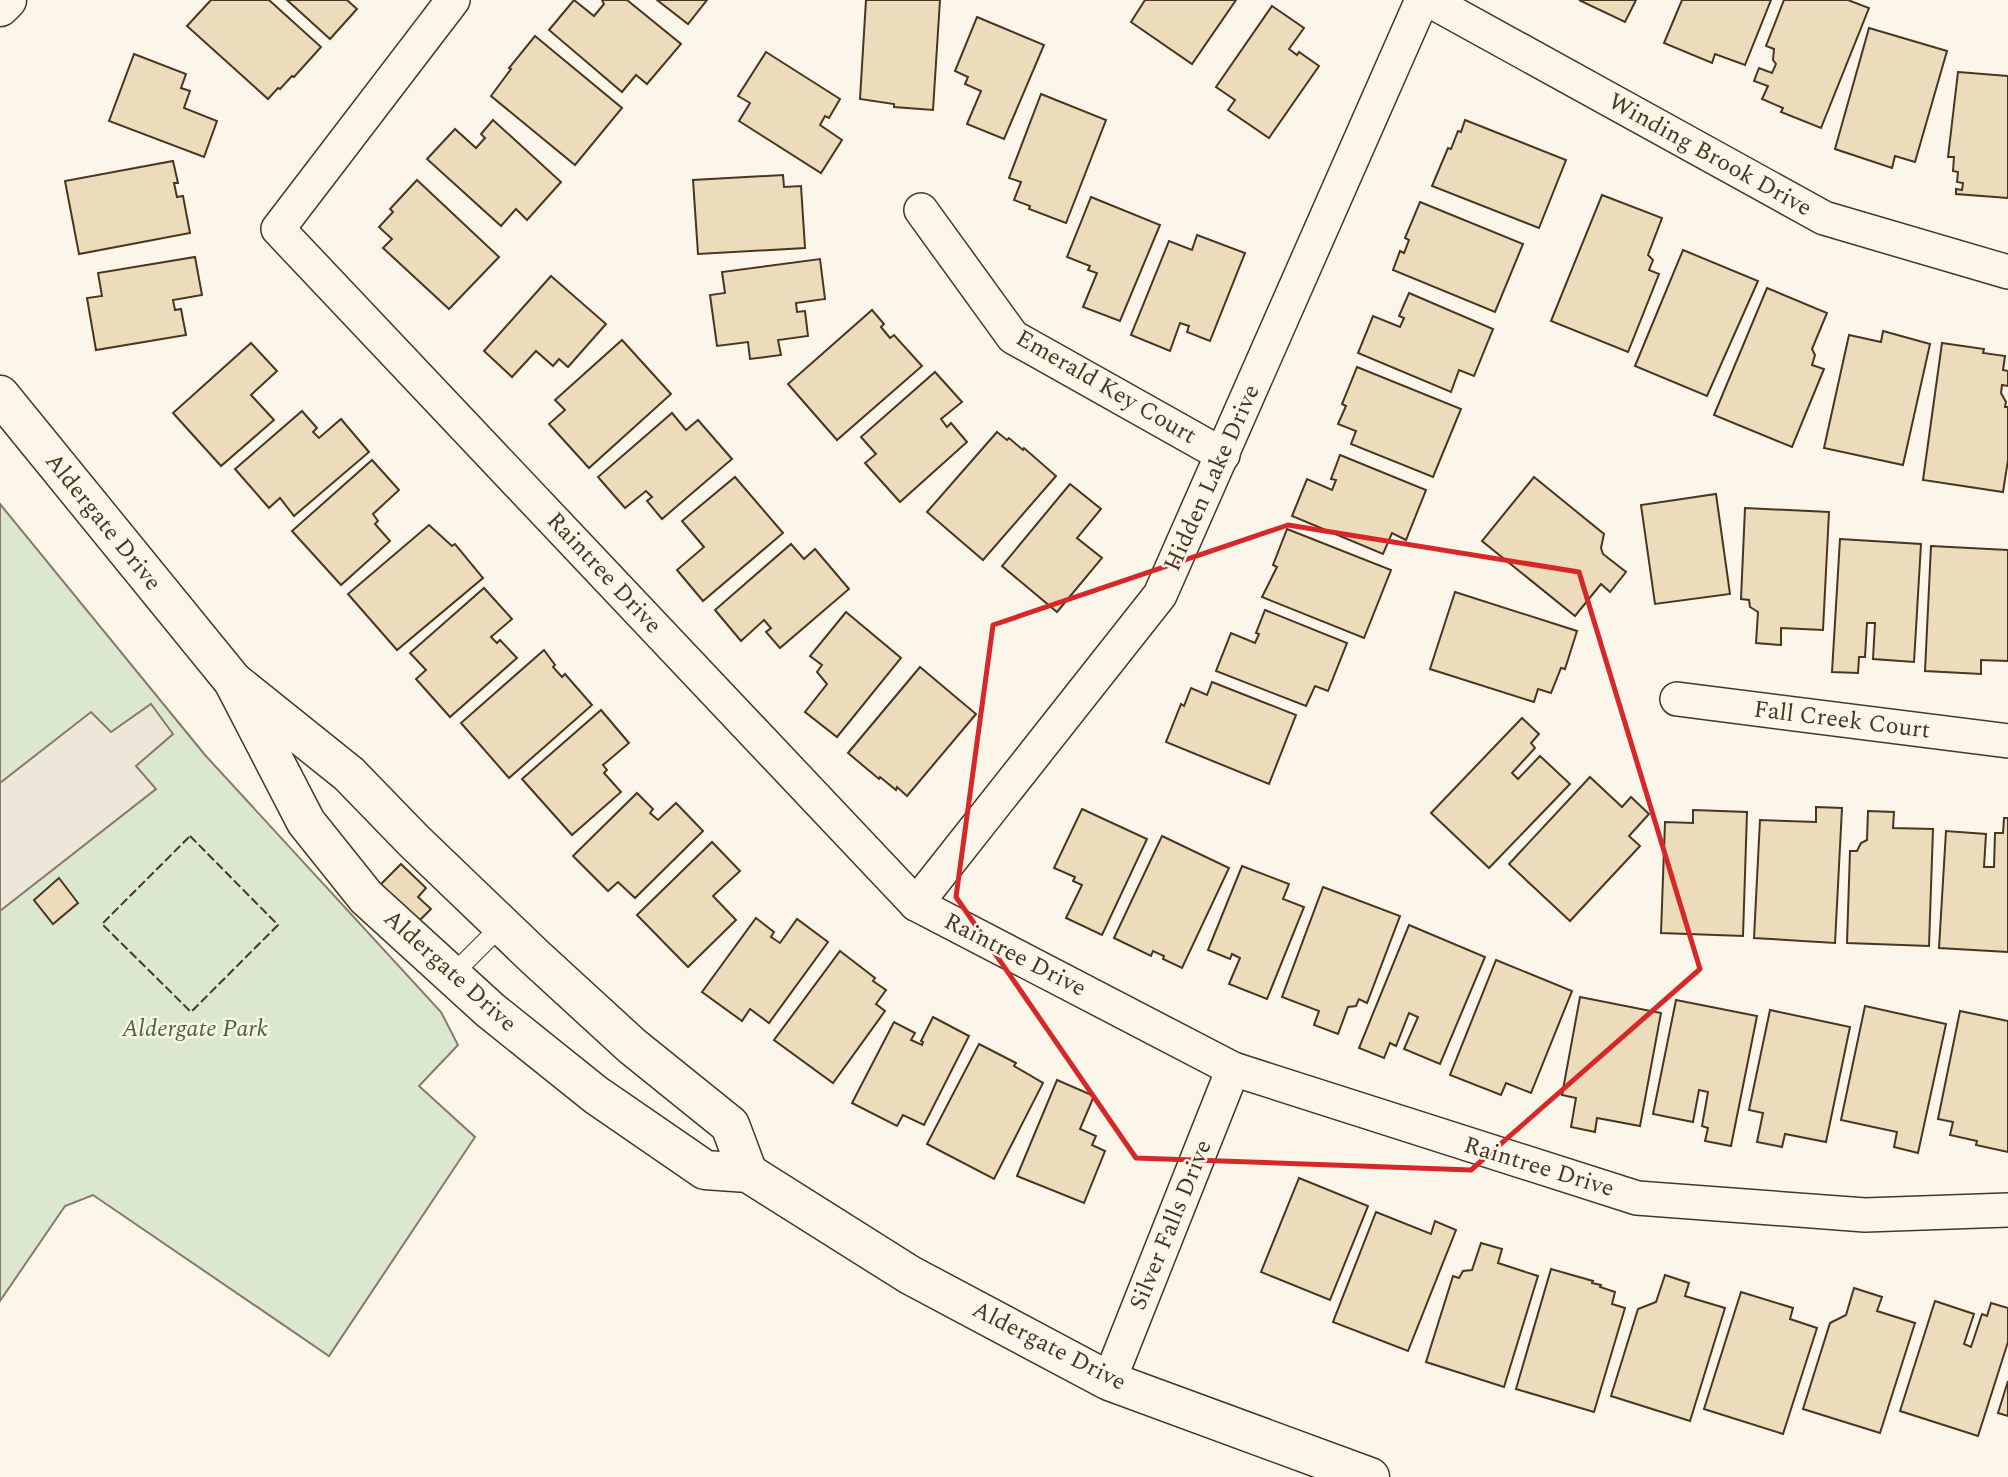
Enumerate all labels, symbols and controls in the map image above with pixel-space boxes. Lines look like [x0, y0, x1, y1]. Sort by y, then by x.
street label: Winding Brook Drive [1601, 84, 1819, 226]
street label: Emerald Key Court [1009, 321, 1203, 453]
street label: Hidden Lake Drive [1155, 379, 1269, 577]
street label: Aldergate Drive [36, 445, 170, 599]
street label: Raintree Drive [538, 504, 670, 642]
street label: Fall Creek Court [1752, 691, 1932, 749]
street label: Aldergate Drive [375, 901, 525, 1041]
street label: Raintree Drive [938, 904, 1092, 1006]
park label: Aldergate Park [121, 1011, 268, 1047]
street label: Raintree Drive [1459, 1127, 1619, 1207]
street label: Silver Falls Drive [1120, 1134, 1222, 1316]
street label: Aldergate Drive [966, 1292, 1132, 1400]

